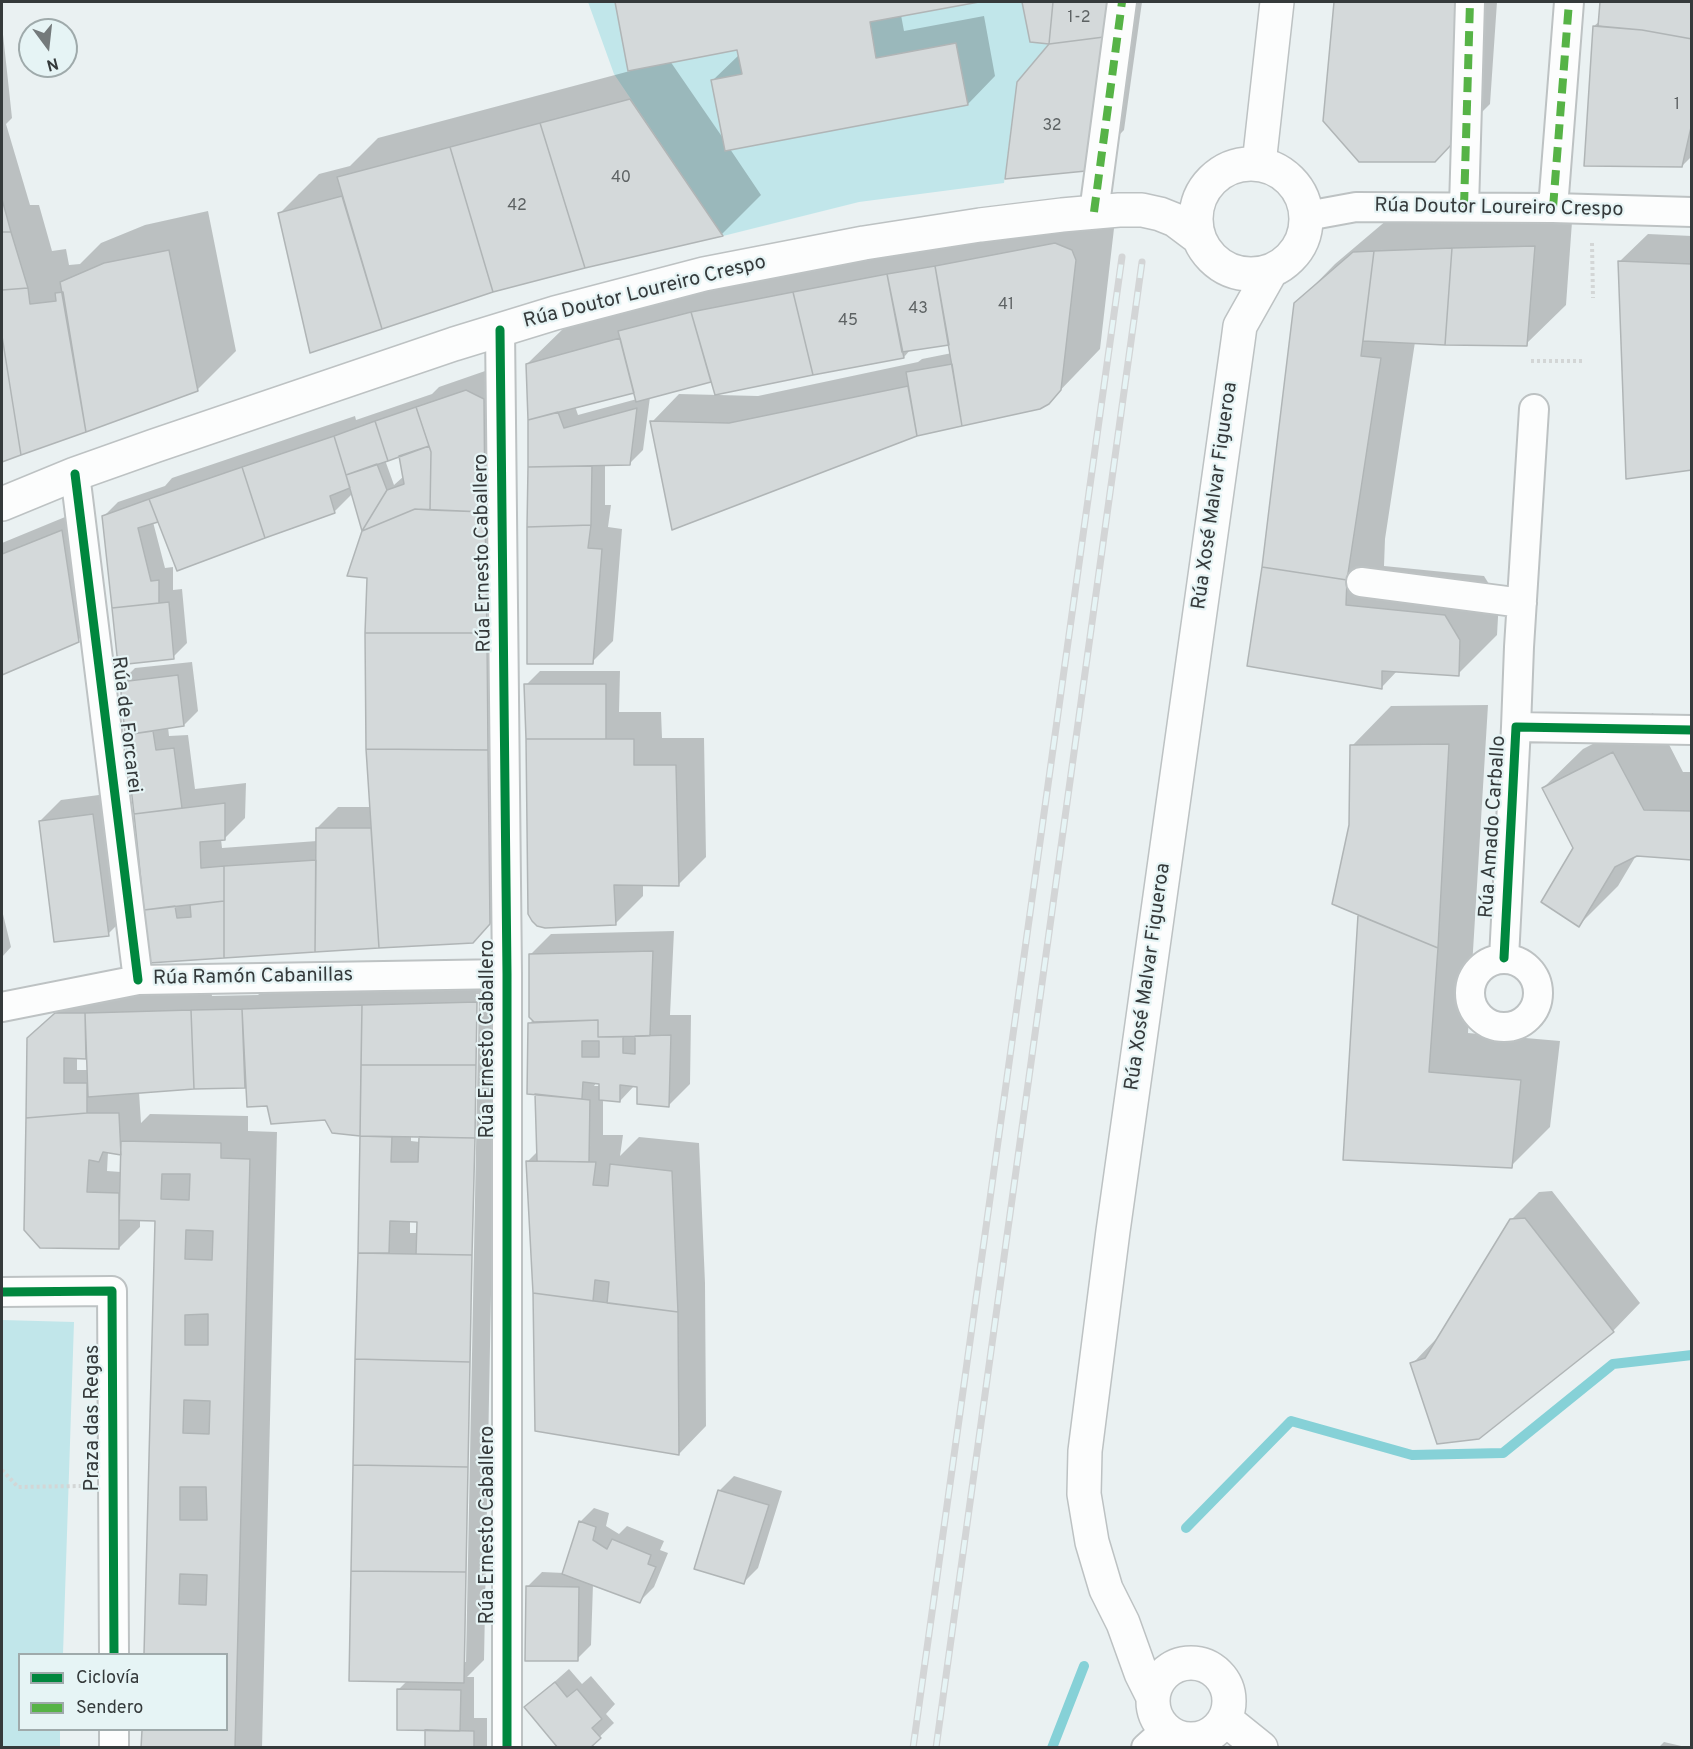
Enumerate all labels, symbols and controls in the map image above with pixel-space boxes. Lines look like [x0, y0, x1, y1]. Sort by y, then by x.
house number: 1-2 [1068, 9, 1090, 29]
north arrow [18, 18, 78, 78]
text: N [44, 52, 60, 75]
house number: 1 [1674, 96, 1680, 116]
house number: 32 [1042, 117, 1062, 137]
house number: 40 [611, 169, 631, 189]
street label: Rúa Doutor Loureiro Crespo [1374, 195, 1624, 223]
house number: 42 [507, 197, 527, 217]
street label: Rúa Doutor Loureiro Crespo [521, 251, 769, 335]
house number: 41 [998, 296, 1014, 316]
house number: 43 [908, 300, 928, 320]
house number: 45 [838, 312, 858, 332]
street label: Rúa Xosé Malvar Figueroa [1188, 381, 1244, 611]
street label: Rúa Ernesto Caballero [470, 453, 498, 653]
street label: Rúa de Forcarei [105, 655, 145, 795]
street label: Rúa Amado Carballo [1476, 735, 1512, 919]
street label: Rúa Xosé Malvar Figueroa [1121, 862, 1177, 1092]
street label: Rúa Ernesto Caballero [477, 940, 501, 1138]
street label: Rúa Ramón Cabanillas [153, 964, 353, 992]
street label: Praza das Regas [82, 1345, 106, 1491]
street label: Rúa Ernesto Caballero [477, 1426, 501, 1624]
legend [18, 1653, 228, 1731]
text: Ciclovía [76, 1667, 139, 1690]
text: Sendero [76, 1697, 143, 1720]

